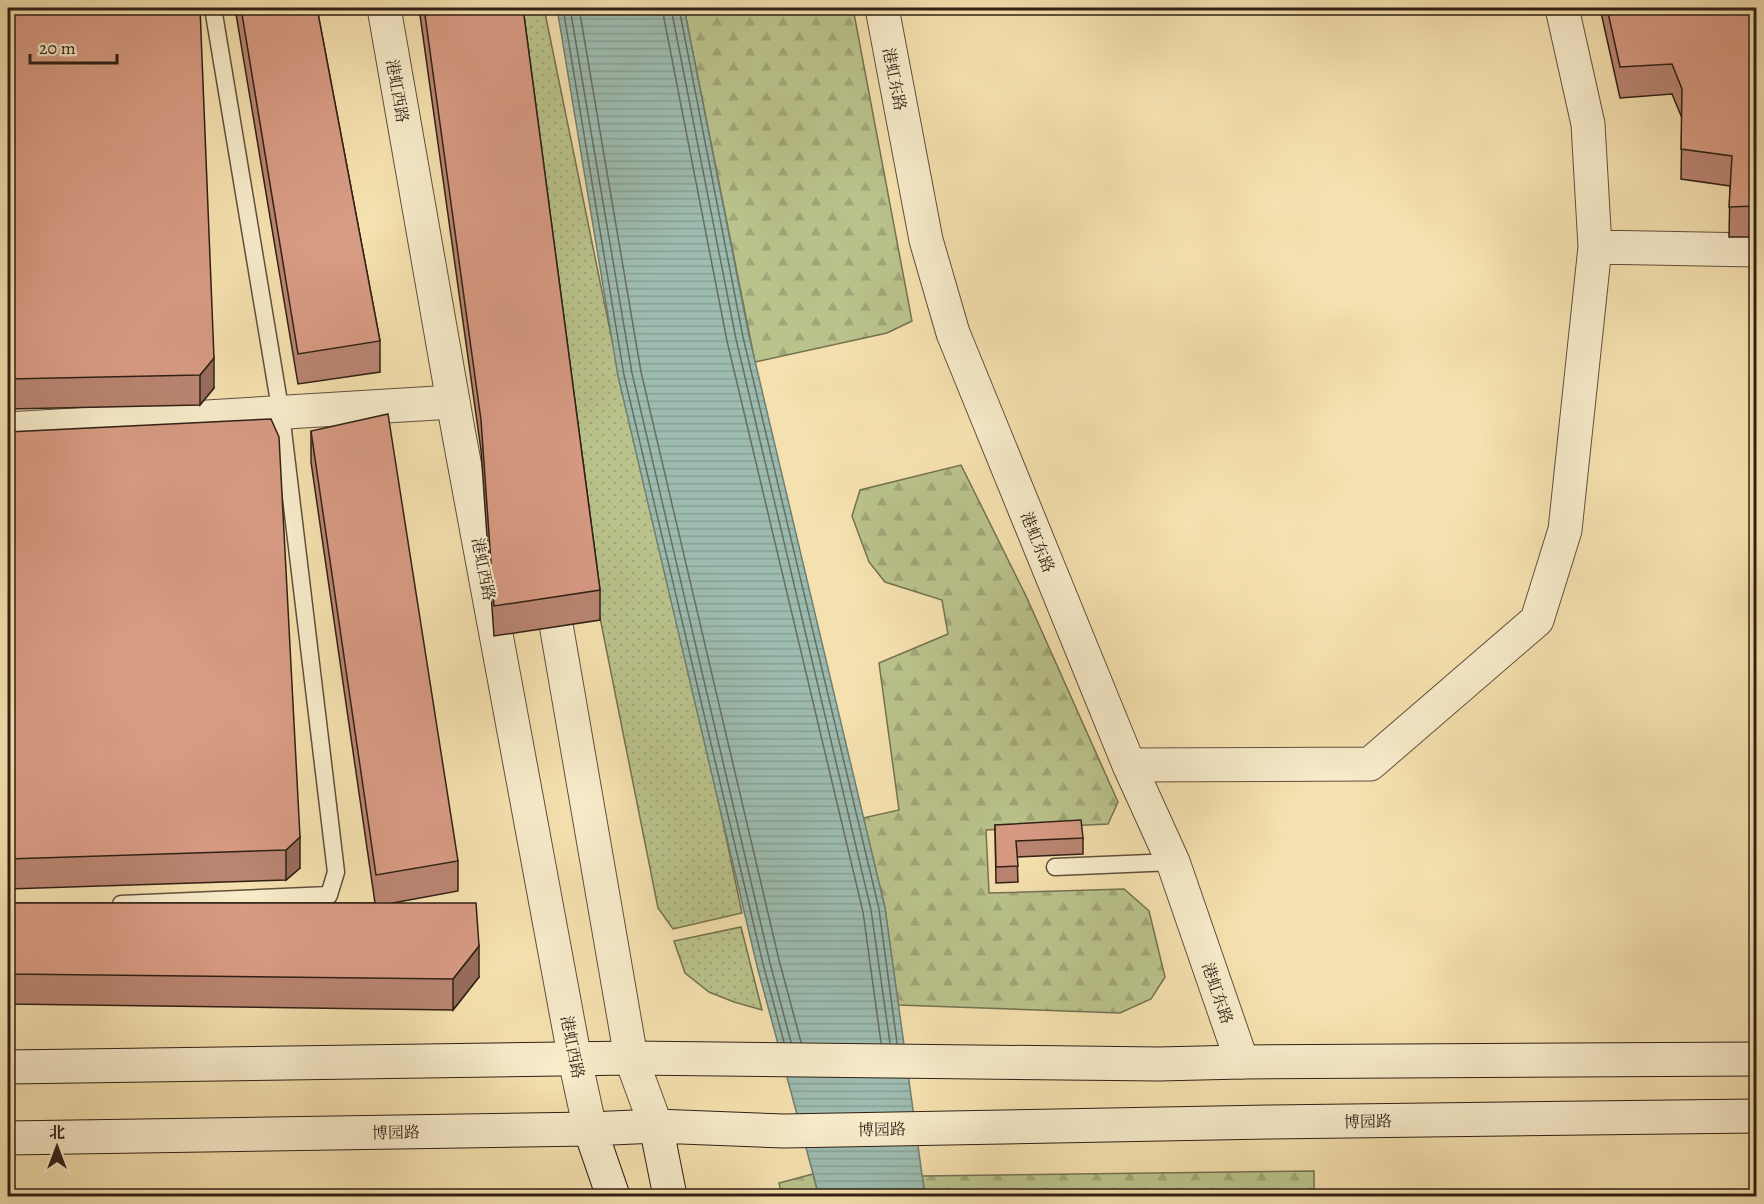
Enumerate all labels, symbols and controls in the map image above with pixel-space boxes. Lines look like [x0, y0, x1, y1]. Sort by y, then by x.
scale bar [30, 27, 117, 65]
text: 20 m [39, 36, 76, 60]
street label: 港虹东路 [877, 46, 911, 113]
street label: 港虹西路 [381, 58, 413, 125]
street label: 港虹东路 [1015, 509, 1059, 576]
street label: 港虹西路 [466, 536, 500, 603]
street label: 港虹东路 [1196, 959, 1238, 1027]
street label: 港虹西路 [555, 1014, 589, 1081]
street label: 博园路 [1344, 1111, 1392, 1133]
north arrow [27, 1117, 87, 1177]
street label: 博园路 [858, 1119, 906, 1141]
text: 北 [49, 1122, 65, 1144]
street label: 博园路 [372, 1122, 420, 1144]

